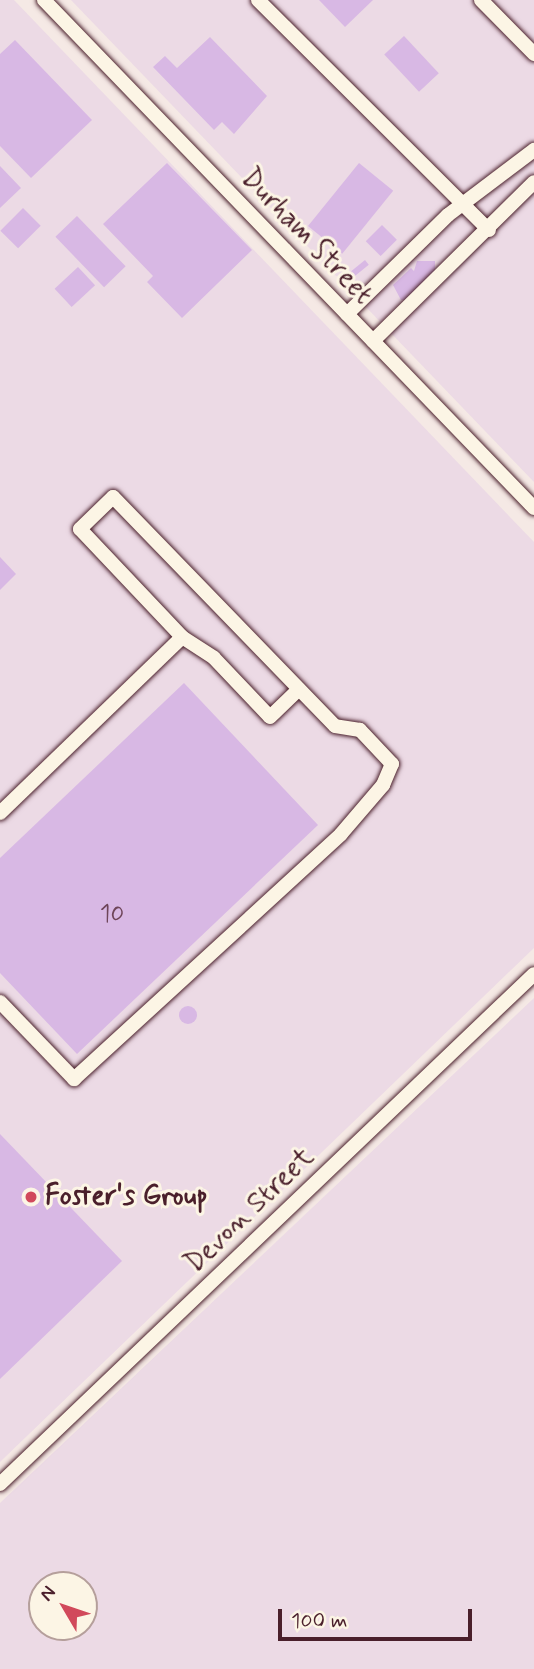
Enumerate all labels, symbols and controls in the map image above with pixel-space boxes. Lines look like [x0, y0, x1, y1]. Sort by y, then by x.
street label: Durham Street [231, 160, 381, 314]
house number: 10 [100, 901, 124, 929]
street label: Devon Street [178, 1141, 322, 1281]
place label: Foster's Group [45, 1180, 207, 1214]
marker: Foster's Group [23, 1189, 39, 1205]
north arrow [28, 1571, 98, 1641]
text: N [34, 1581, 62, 1607]
scale bar [282, 1596, 476, 1640]
text: 100 m [291, 1607, 347, 1635]

